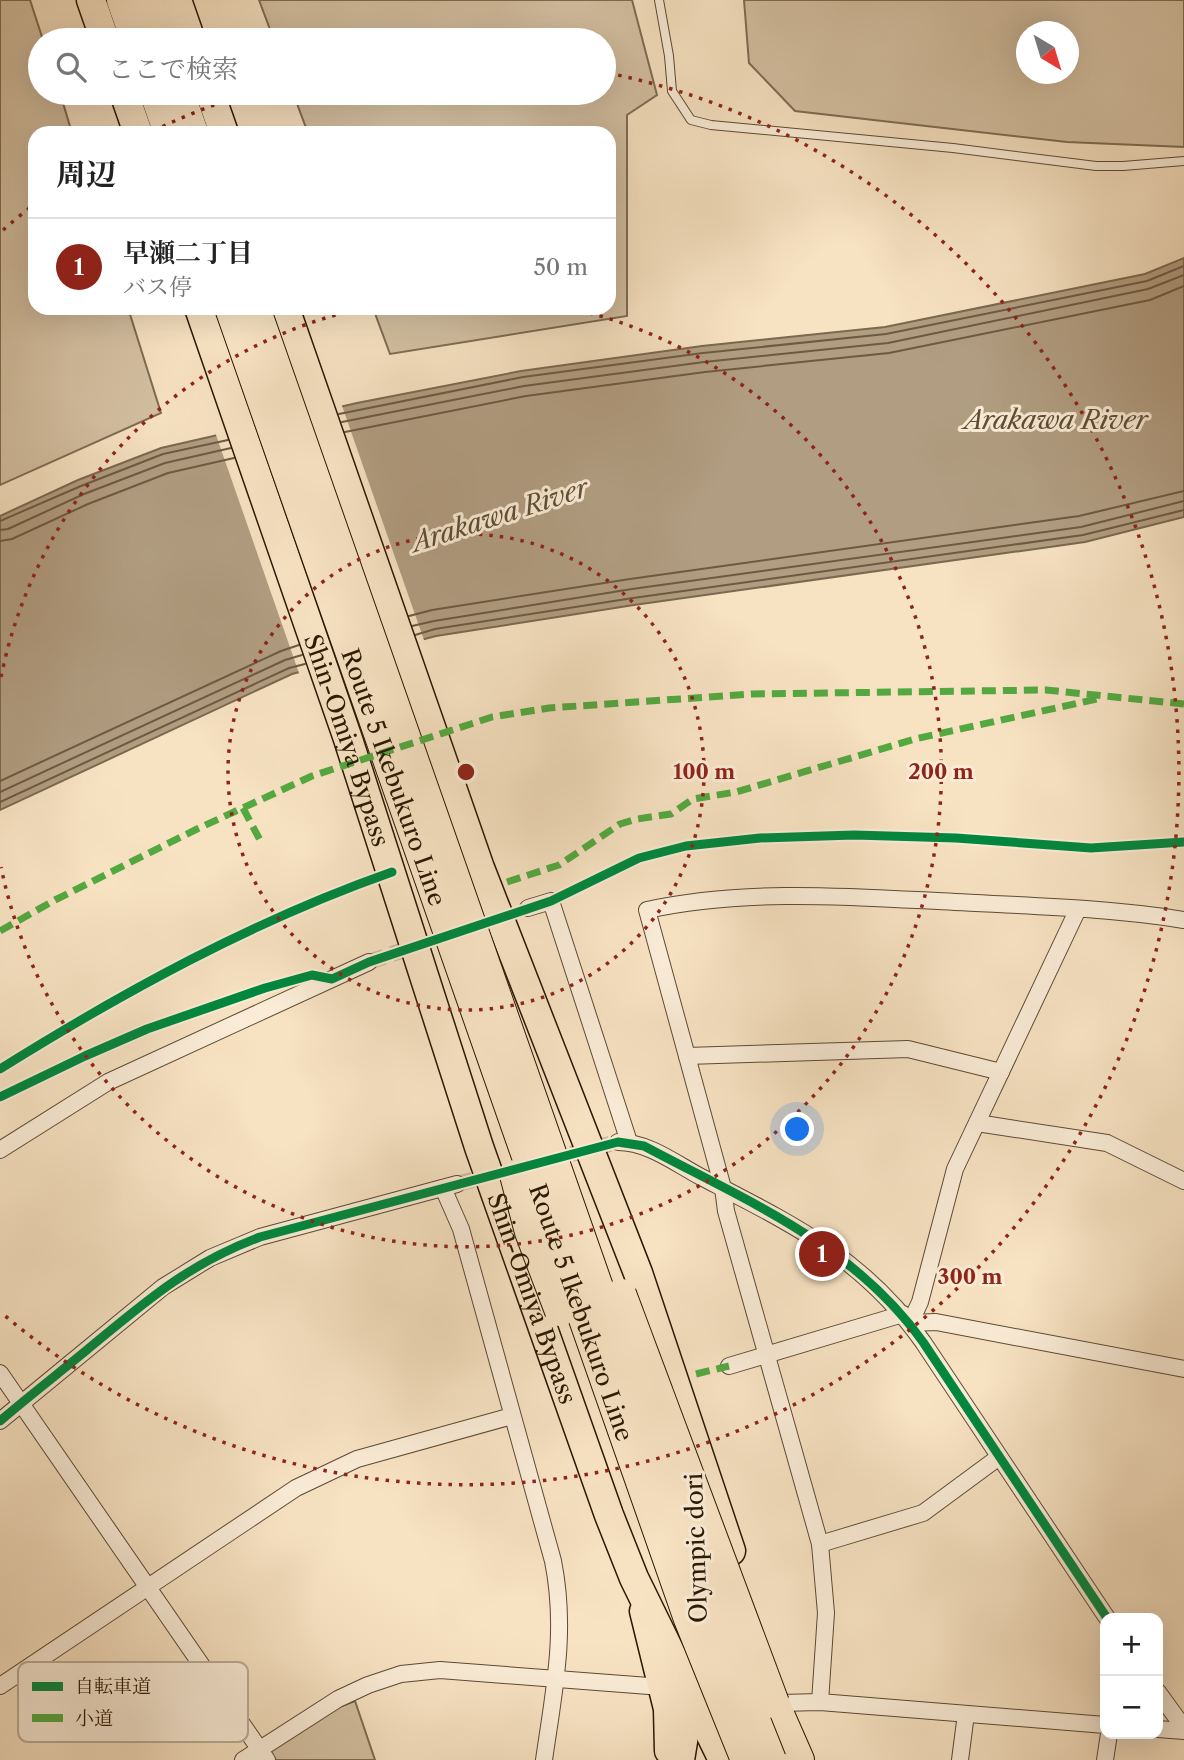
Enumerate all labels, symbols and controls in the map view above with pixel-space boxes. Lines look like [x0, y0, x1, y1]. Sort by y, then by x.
north arrow [1016, 21, 1079, 84]
search box [28, 28, 616, 105]
icon: search [52, 48, 90, 86]
text: ここで検索 [108, 53, 238, 85]
text: 周辺 [56, 156, 116, 193]
text: 早瀬二丁目 [123, 237, 253, 269]
text: 1 [74, 253, 84, 281]
text: 50 m [533, 253, 588, 281]
text: バス停 [123, 273, 192, 301]
water label: Arakawa River [960, 404, 1150, 436]
water label: Arakawa River [404, 471, 594, 560]
street label: Shin-Omiya Bypass [298, 630, 396, 850]
street label: Route 5 Ikebukuro Line [336, 645, 453, 910]
text: 100 m [673, 759, 735, 784]
text: 200 m [908, 759, 974, 784]
centre of rings [454, 760, 478, 784]
your location [780, 1112, 814, 1146]
street label: Route 5 Ikebukuro Line [523, 1180, 640, 1445]
street label: Shin-Omiya Bypass [482, 1189, 583, 1408]
pin: 1 [799, 1228, 845, 1280]
text: 300 m [938, 1264, 1002, 1289]
street label: Olympic dori [679, 1472, 713, 1624]
map controls [1100, 1613, 1163, 1739]
button: + [1100, 1613, 1163, 1676]
legend [18, 1662, 248, 1742]
text: 自転車道 [75, 1675, 151, 1698]
button: − [1100, 1676, 1163, 1739]
text: 小道 [75, 1707, 113, 1730]

